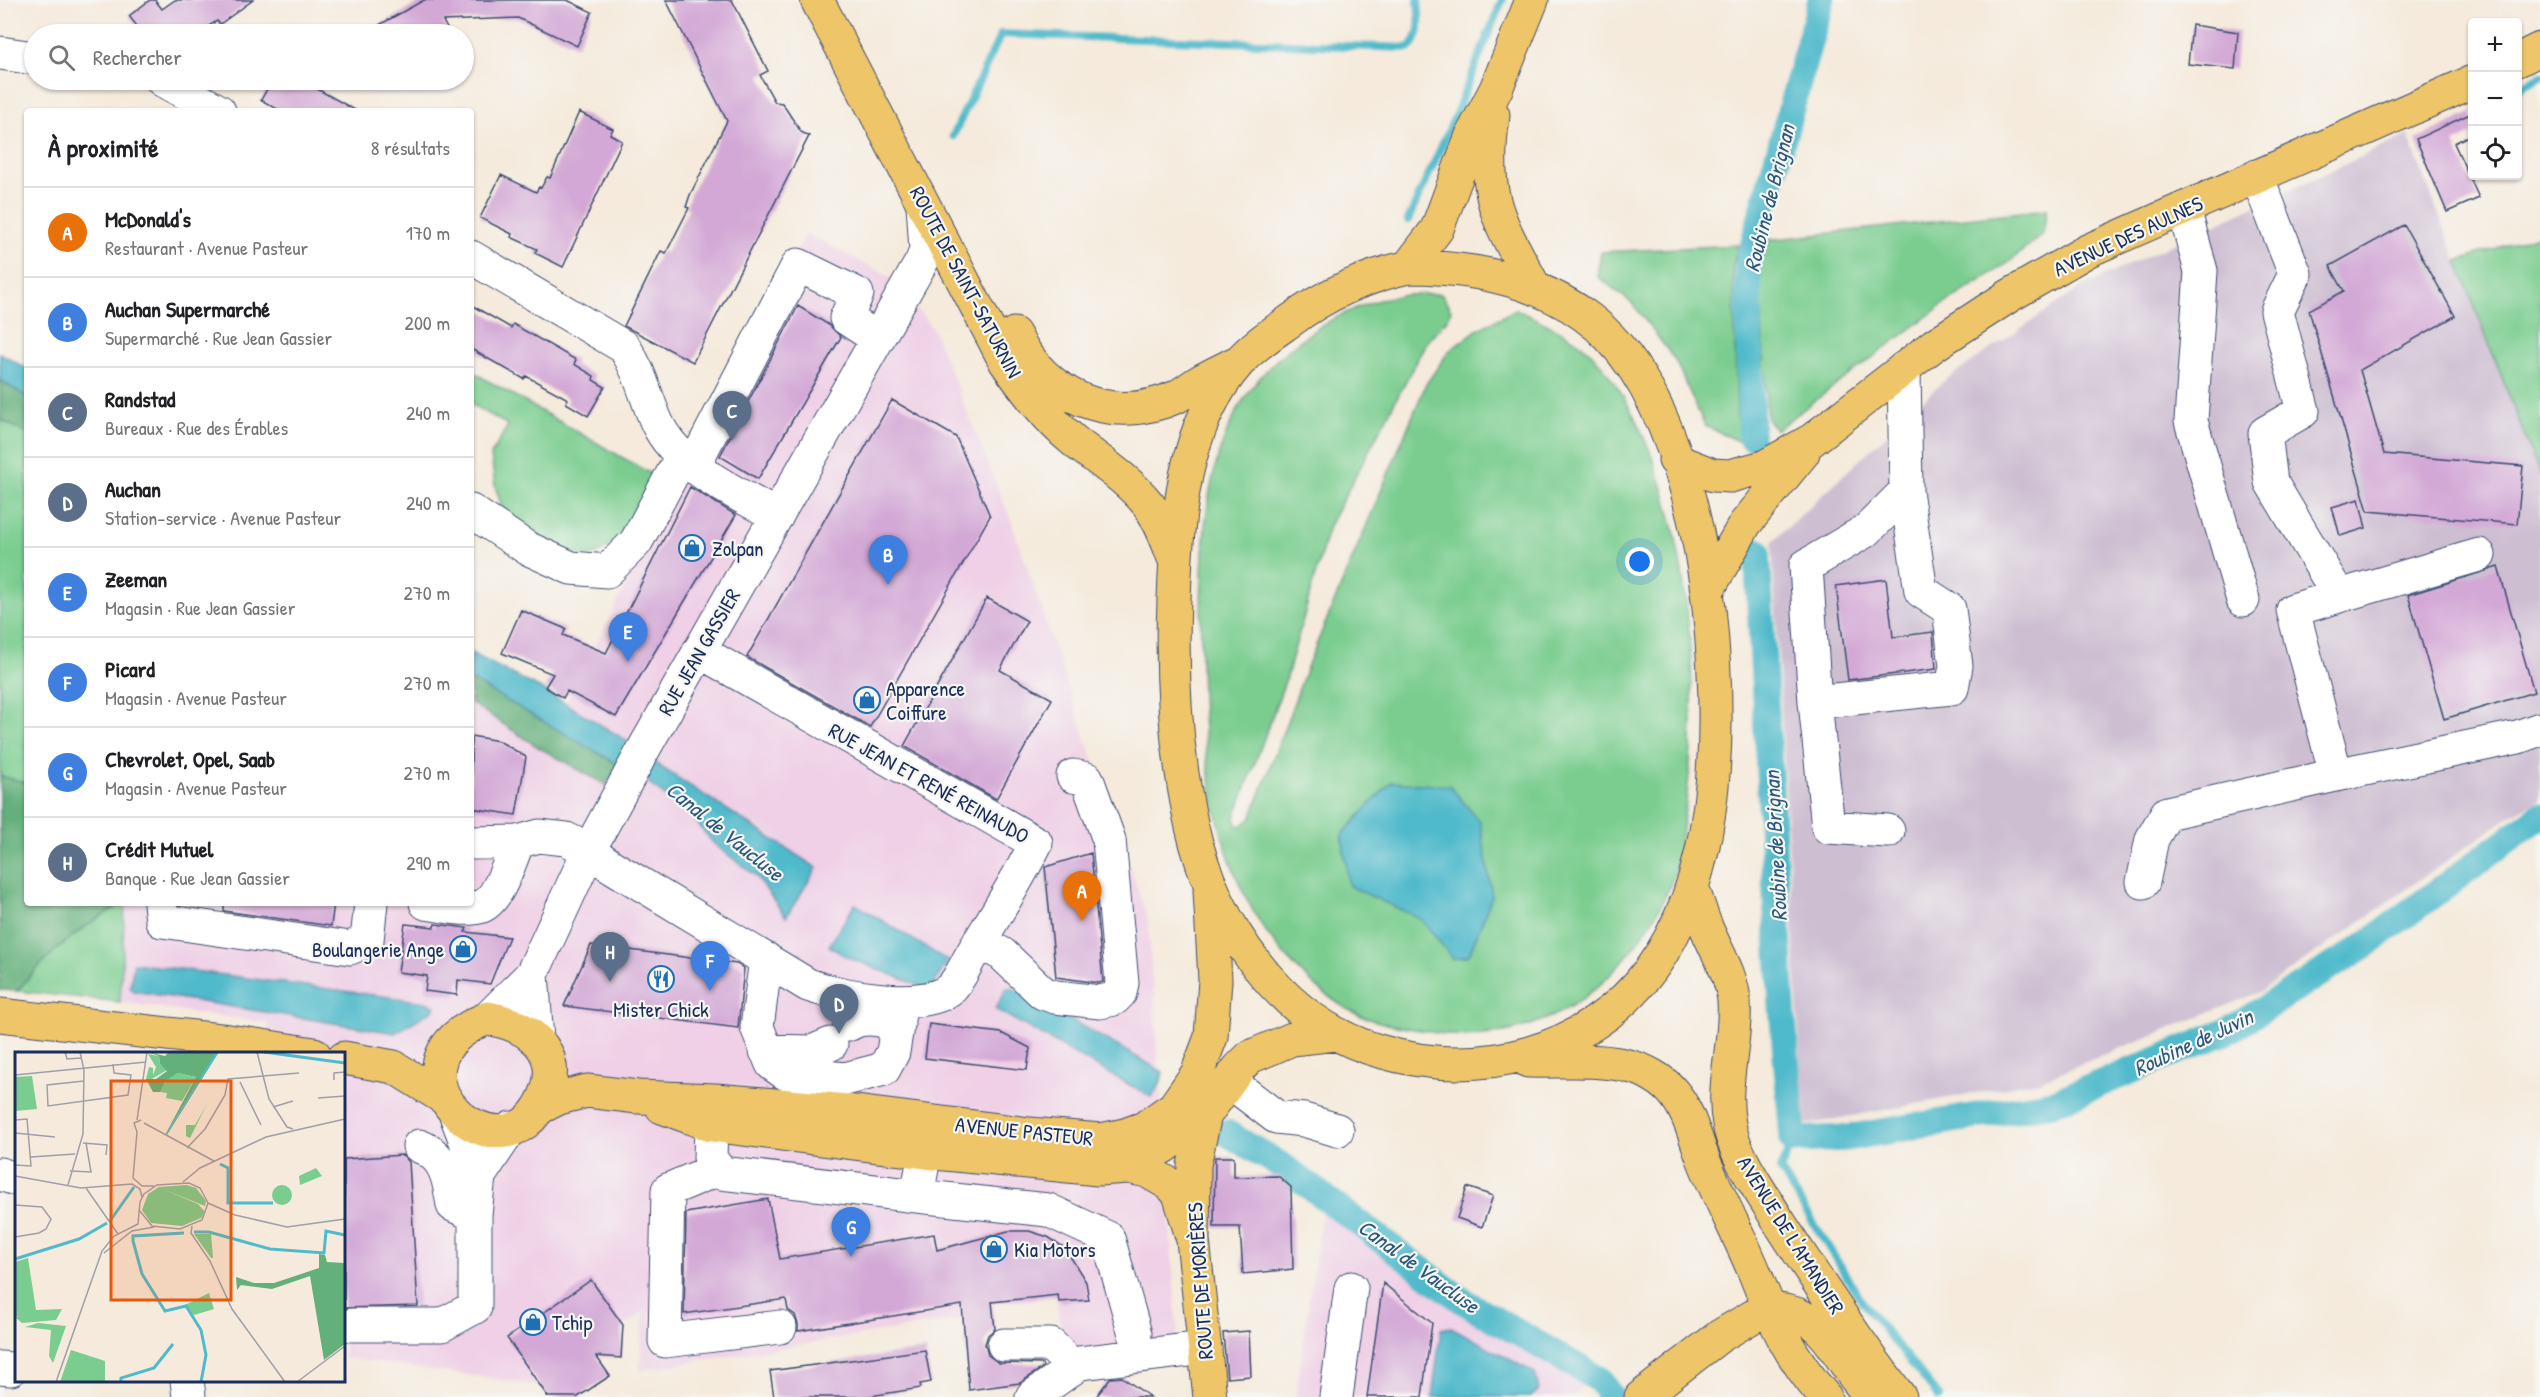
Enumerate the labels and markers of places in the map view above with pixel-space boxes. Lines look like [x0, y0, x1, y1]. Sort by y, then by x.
pin: C [712, 392, 752, 441]
shop icon: Zolpan [677, 533, 707, 563]
place label: Zolpan [712, 534, 763, 563]
pin: B [868, 536, 908, 585]
pin: E [608, 612, 648, 662]
place label: Apparence Coiffure [886, 674, 965, 727]
shop icon: Apparence Coiffure [852, 685, 882, 715]
pin: A [1062, 872, 1102, 921]
pin: H [590, 932, 630, 982]
shop icon: Boulangerie Ange [448, 934, 478, 964]
place label: Boulangerie Ange [312, 935, 444, 964]
pin: F [690, 942, 730, 991]
restaurant icon: Mister Chick [646, 964, 676, 994]
pin: D [820, 984, 858, 1034]
place label: Mister Chick [613, 995, 709, 1024]
pin: G [832, 1208, 870, 1257]
shop icon: Kia Motors [979, 1234, 1009, 1264]
place label: Kia Motors [1014, 1235, 1096, 1264]
shop icon: Tchip [518, 1307, 548, 1337]
place label: Tchip [552, 1308, 593, 1337]

